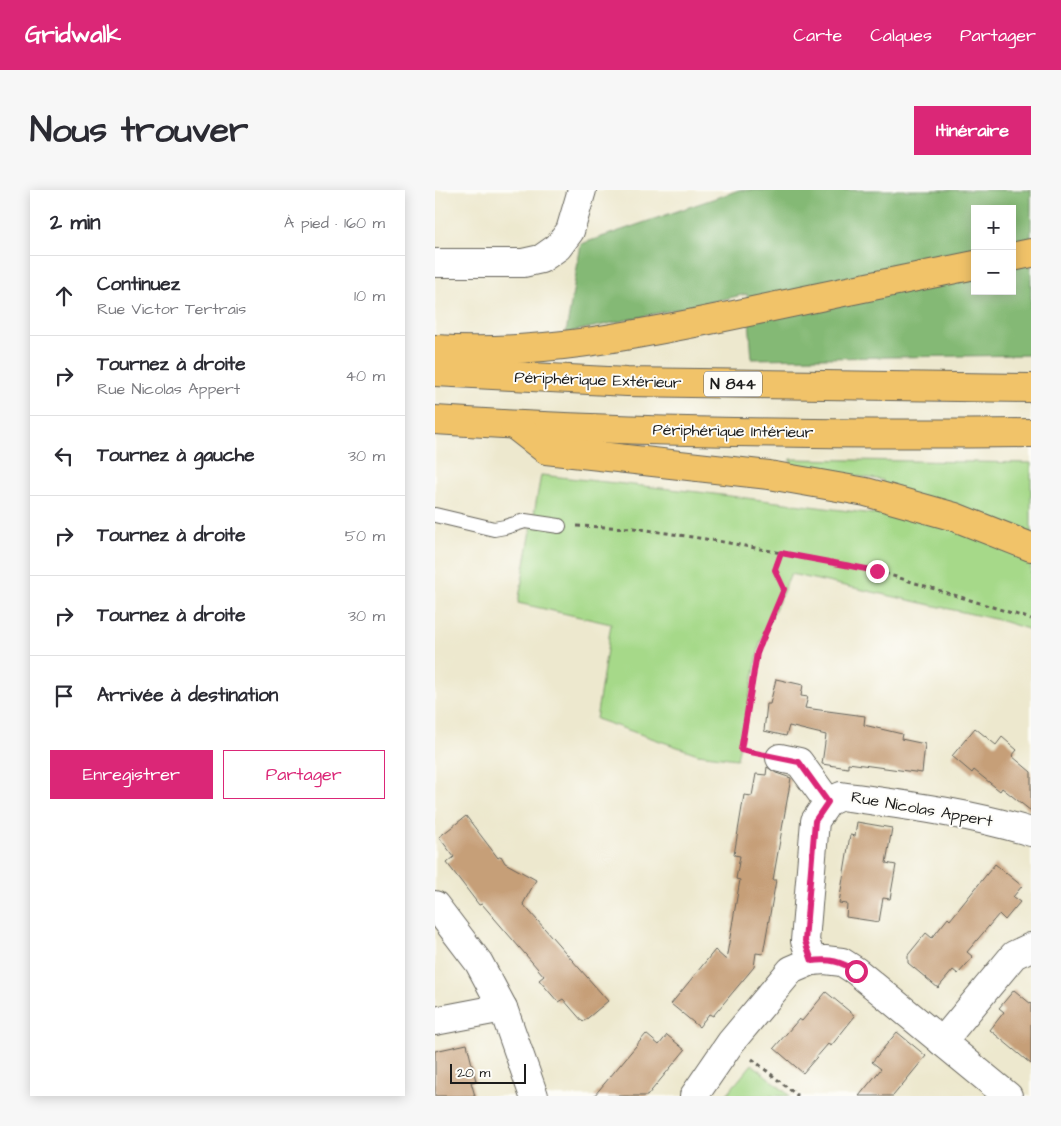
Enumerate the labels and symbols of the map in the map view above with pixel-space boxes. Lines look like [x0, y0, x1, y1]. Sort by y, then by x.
street label: Périphérique Extérieur [514, 366, 682, 394]
road number: N 844 [704, 372, 762, 396]
street label: Périphérique Intérieur [652, 419, 814, 443]
route end [866, 560, 889, 583]
street label: Rue Nicolas Appert [850, 786, 995, 832]
route start [845, 960, 868, 983]
scale bar [450, 1061, 526, 1084]

